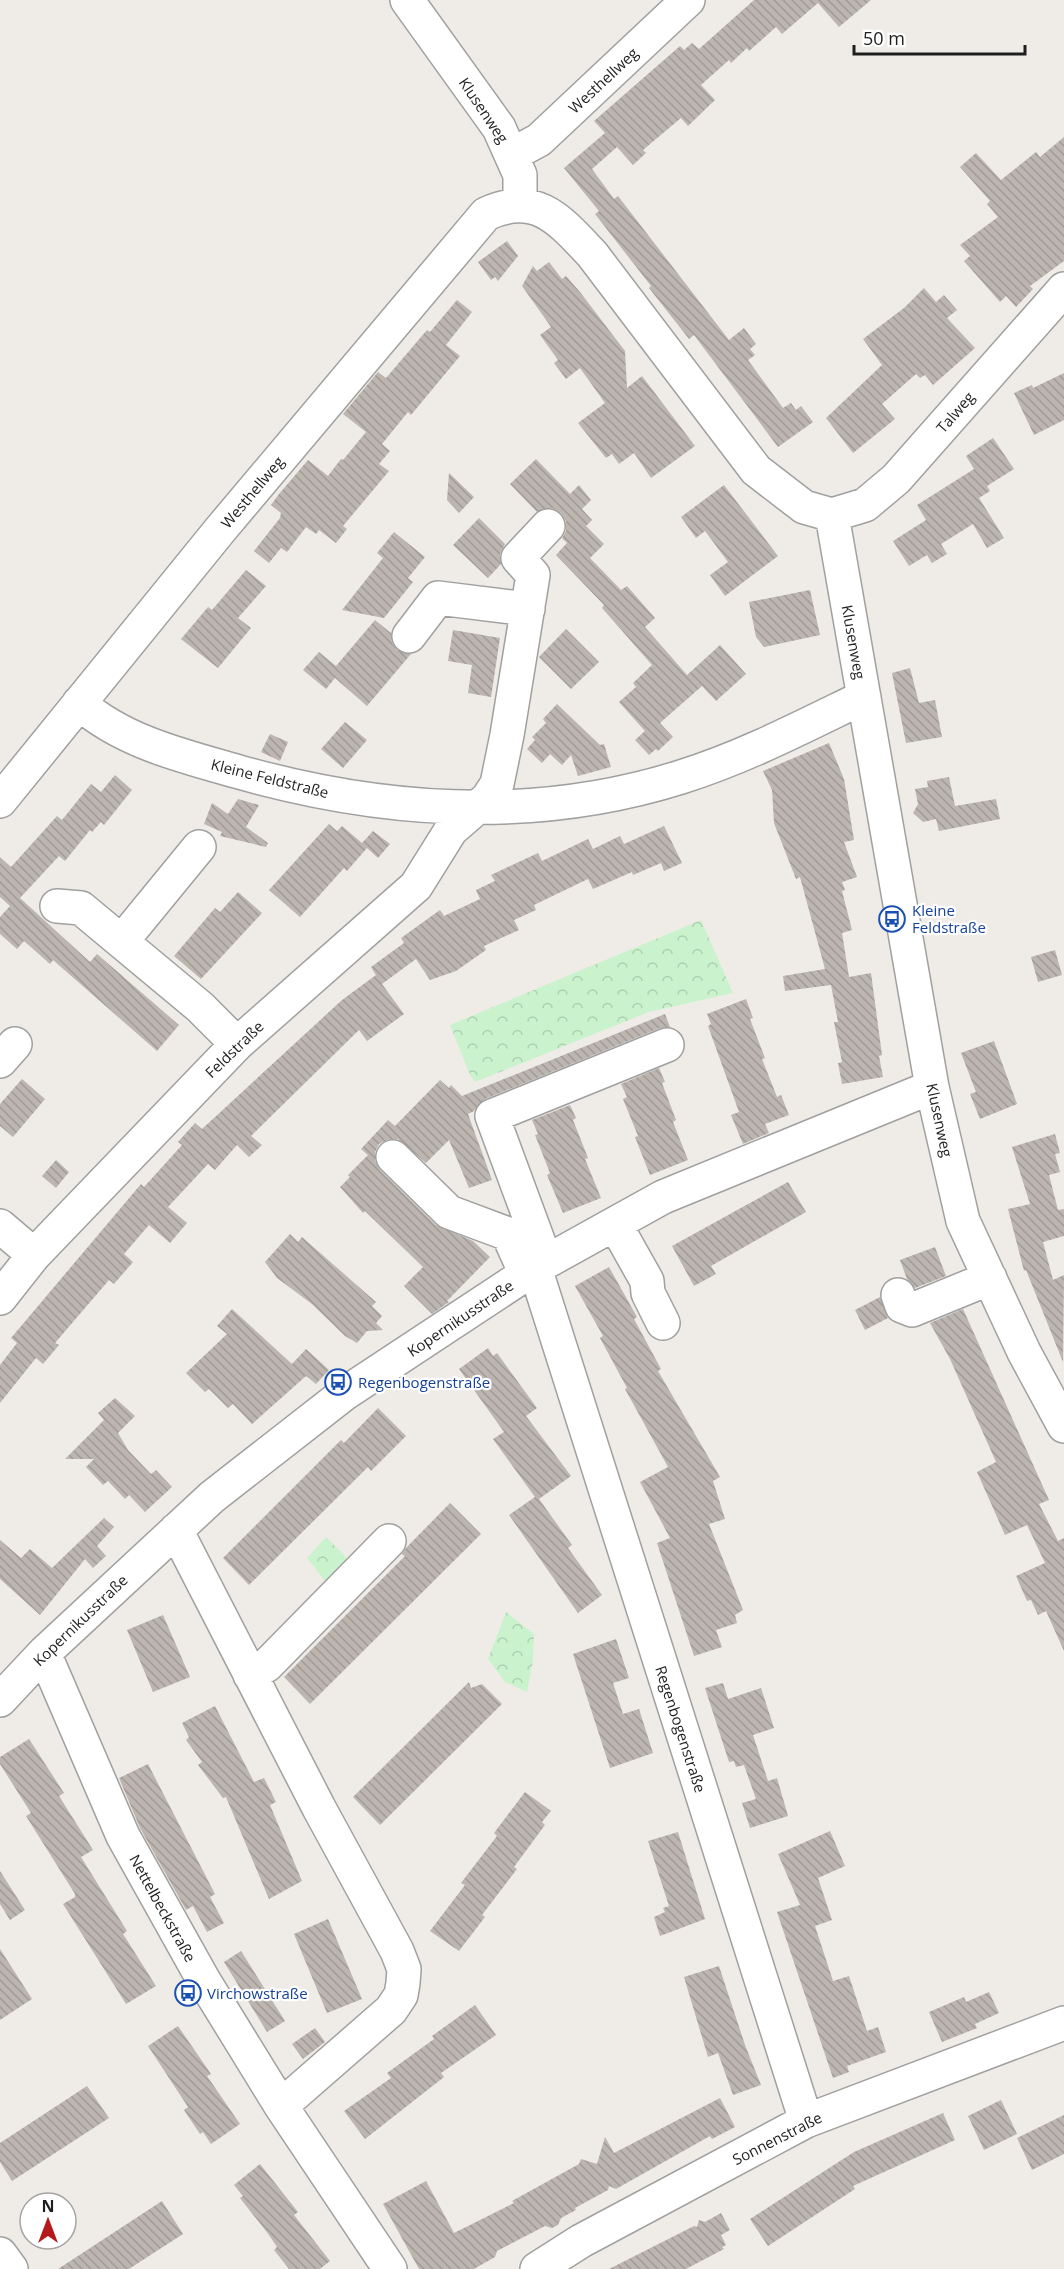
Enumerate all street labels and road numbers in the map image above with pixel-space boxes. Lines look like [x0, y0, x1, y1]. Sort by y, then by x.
street label: Westhellweg [564, 43, 642, 117]
street label: Klusenweg [455, 73, 513, 147]
street label: Talweg [932, 387, 978, 437]
street label: Westhellweg [216, 452, 288, 532]
street label: Klusenweg [838, 603, 870, 681]
street label: Kleine Feldstraße [209, 754, 331, 802]
street label: Feldstraße [200, 1016, 268, 1082]
street label: Klusenweg [922, 1081, 958, 1159]
street label: Kopernikusstraße [403, 1275, 517, 1361]
street label: Kopernikusstraße [28, 1570, 132, 1670]
street label: Regenbogenstraße [651, 1663, 711, 1795]
street label: Nettelbeckstraße [125, 1851, 201, 1965]
street label: Sonnenstraße [729, 2107, 825, 2169]

